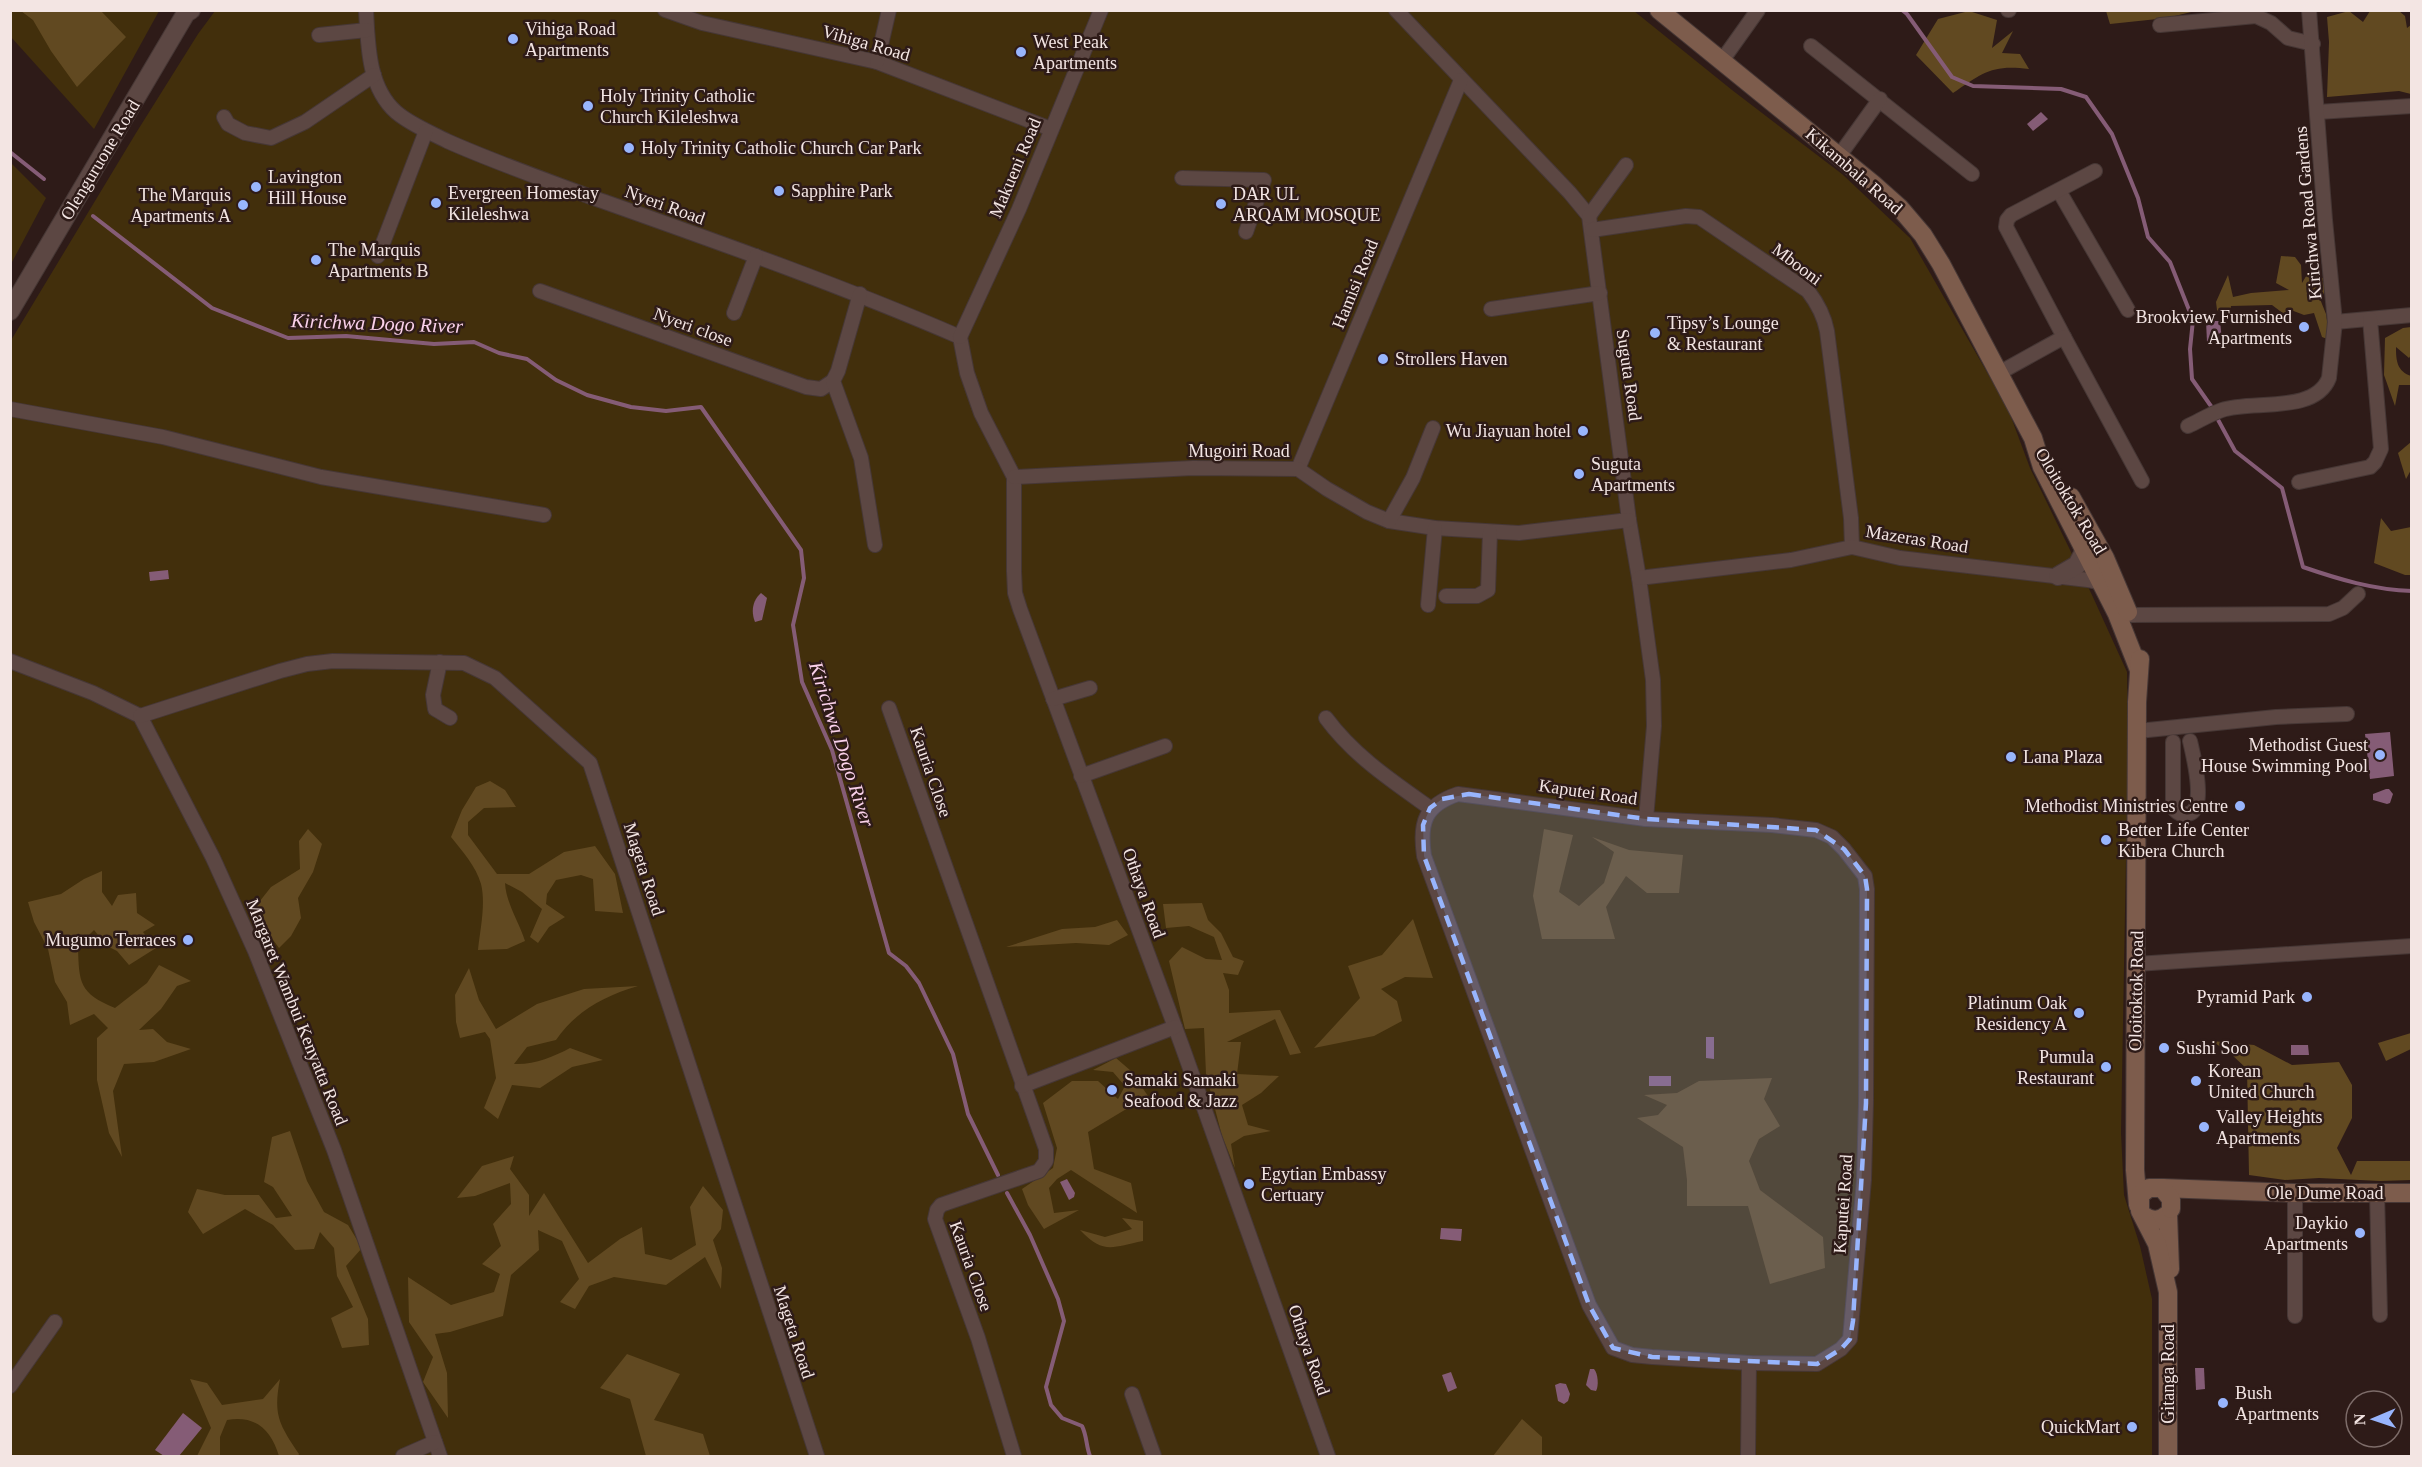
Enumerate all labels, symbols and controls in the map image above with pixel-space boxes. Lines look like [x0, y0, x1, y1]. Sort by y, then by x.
place label: Vihiga Road Apartments [525, 19, 615, 60]
street label: Vihiga Road [820, 21, 912, 65]
marker: Vihiga Road Apartments [506, 32, 520, 46]
place label: West Peak Apartments [1033, 32, 1117, 73]
marker: West Peak Apartments [1014, 45, 1028, 59]
place label: Holy Trinity Catholic Church Kileleshwa [600, 86, 755, 127]
street label: Olenguruone Road [56, 96, 144, 224]
marker: Holy Trinity Catholic Church Kileleshwa [581, 99, 595, 113]
street label: Makueni Road [985, 115, 1045, 221]
street label: Kikambala Road [1802, 124, 1906, 218]
street label: Kirichwa Road Gardens [2290, 125, 2326, 301]
place label: Holy Trinity Catholic Church Car Park [641, 138, 922, 158]
marker: Holy Trinity Catholic Church Car Park [622, 141, 636, 155]
place label: Lavington Hill House [268, 167, 347, 208]
marker: Lavington Hill House [249, 180, 263, 194]
street label: Nyeri Road [622, 181, 708, 229]
place label: Sapphire Park [791, 181, 892, 201]
place label: Evergreen Homestay Kileleshwa [448, 183, 599, 224]
marker: Sapphire Park [772, 184, 786, 198]
place label: DAR UL ARQAM MOSQUE [1233, 184, 1381, 225]
place label: The Marquis Apartments A [131, 185, 231, 226]
marker: Evergreen Homestay Kileleshwa [429, 196, 443, 210]
marker: DAR UL ARQAM MOSQUE [1214, 197, 1228, 211]
marker: The Marquis Apartments A [236, 198, 250, 212]
street label: Hamisi Road [1328, 236, 1382, 332]
street label: Mbooni [1768, 239, 1826, 289]
place label: The Marquis Apartments B [328, 240, 429, 281]
marker: The Marquis Apartments B [309, 253, 323, 267]
street label: Nyeri close [651, 304, 735, 351]
place label: Brookview Furnished Apartments [2136, 307, 2292, 348]
water label: Kirichwa Dogo River [290, 309, 464, 338]
place label: Tipsy’s Lounge & Restaurant [1667, 313, 1779, 354]
marker: Brookview Furnished Apartments [2297, 320, 2311, 334]
marker: Tipsy’s Lounge & Restaurant [1648, 326, 1662, 340]
street label: Suguta Road [1613, 328, 1645, 422]
place label: Strollers Haven [1395, 349, 1507, 369]
marker: Strollers Haven [1376, 352, 1390, 366]
place label: Wu Jiayuan hotel [1446, 421, 1571, 441]
marker: Wu Jiayuan hotel [1576, 424, 1590, 438]
street label: Mugoiri Road [1188, 441, 1290, 461]
street label: Oloitoktok Road [2031, 444, 2111, 558]
place label: Suguta Apartments [1591, 454, 1675, 495]
marker: Suguta Apartments [1572, 467, 1586, 481]
street label: Mazeras Road [1864, 521, 1970, 557]
water label: Kirichwa Dogo River [804, 658, 879, 830]
street label: Kauria Close [906, 724, 956, 820]
place label: Methodist Guest House Swimming Pool [2201, 735, 2368, 776]
place label: Lana Plaza [2023, 747, 2102, 767]
marker: Methodist Guest House Swimming Pool [2373, 748, 2387, 762]
marker: Lana Plaza [2004, 750, 2018, 764]
street label: Kaputei Road [1537, 775, 1639, 809]
place label: Methodist Ministries Centre [2025, 796, 2228, 816]
marker: Methodist Ministries Centre [2233, 799, 2247, 813]
street label: Mageta Road [620, 820, 668, 918]
place label: Better Life Center Kibera Church [2118, 820, 2249, 861]
marker: Better Life Center Kibera Church [2099, 833, 2113, 847]
street label: Othaya Road [1118, 845, 1170, 941]
street label: Margaret Wambui Kenyatta Road [242, 896, 352, 1128]
place label: Mugumo Terraces [45, 930, 176, 950]
street label: Oloitoktok Road [2125, 931, 2147, 1051]
marker: Mugumo Terraces [181, 933, 195, 947]
place label: Pyramid Park [2197, 987, 2295, 1007]
marker: Pyramid Park [2300, 990, 2314, 1004]
place label: Platinum Oak Residency A [1968, 993, 2067, 1034]
marker: Platinum Oak Residency A [2072, 1006, 2086, 1020]
place label: Sushi Soo [2176, 1038, 2249, 1058]
marker: Sushi Soo [2157, 1041, 2171, 1055]
place label: Pumula Restaurant [2017, 1047, 2094, 1088]
marker: Pumula Restaurant [2099, 1060, 2113, 1074]
place label: Korean United Church [2208, 1061, 2314, 1102]
place label: Samaki Samaki Seafood & Jazz [1124, 1070, 1237, 1111]
marker: Korean United Church [2189, 1074, 2203, 1088]
marker: Samaki Samaki Seafood & Jazz [1105, 1083, 1119, 1097]
place label: Valley Heights Apartments [2216, 1107, 2322, 1148]
marker: Valley Heights Apartments [2197, 1120, 2211, 1134]
street label: Kaputei Road [1830, 1154, 1856, 1254]
place label: Egytian Embassy Certuary [1261, 1164, 1386, 1205]
marker: Egytian Embassy Certuary [1242, 1177, 1256, 1191]
street label: Ole Dume Road [2267, 1183, 2383, 1203]
place label: Daykio Apartments [2264, 1213, 2348, 1254]
street label: Kauria Close [945, 1218, 997, 1314]
marker: Daykio Apartments [2353, 1226, 2367, 1240]
street label: Mageta Road [770, 1283, 818, 1381]
street label: Othaya Road [1284, 1302, 1334, 1398]
street label: Gitanga Road [2158, 1324, 2178, 1424]
place label: Bush Apartments [2235, 1383, 2319, 1424]
north arrow [2344, 1389, 2404, 1449]
marker: Bush Apartments [2216, 1396, 2230, 1410]
text: N [2351, 1413, 2368, 1426]
place label: QuickMart [2041, 1417, 2120, 1437]
marker: QuickMart [2125, 1420, 2139, 1434]

